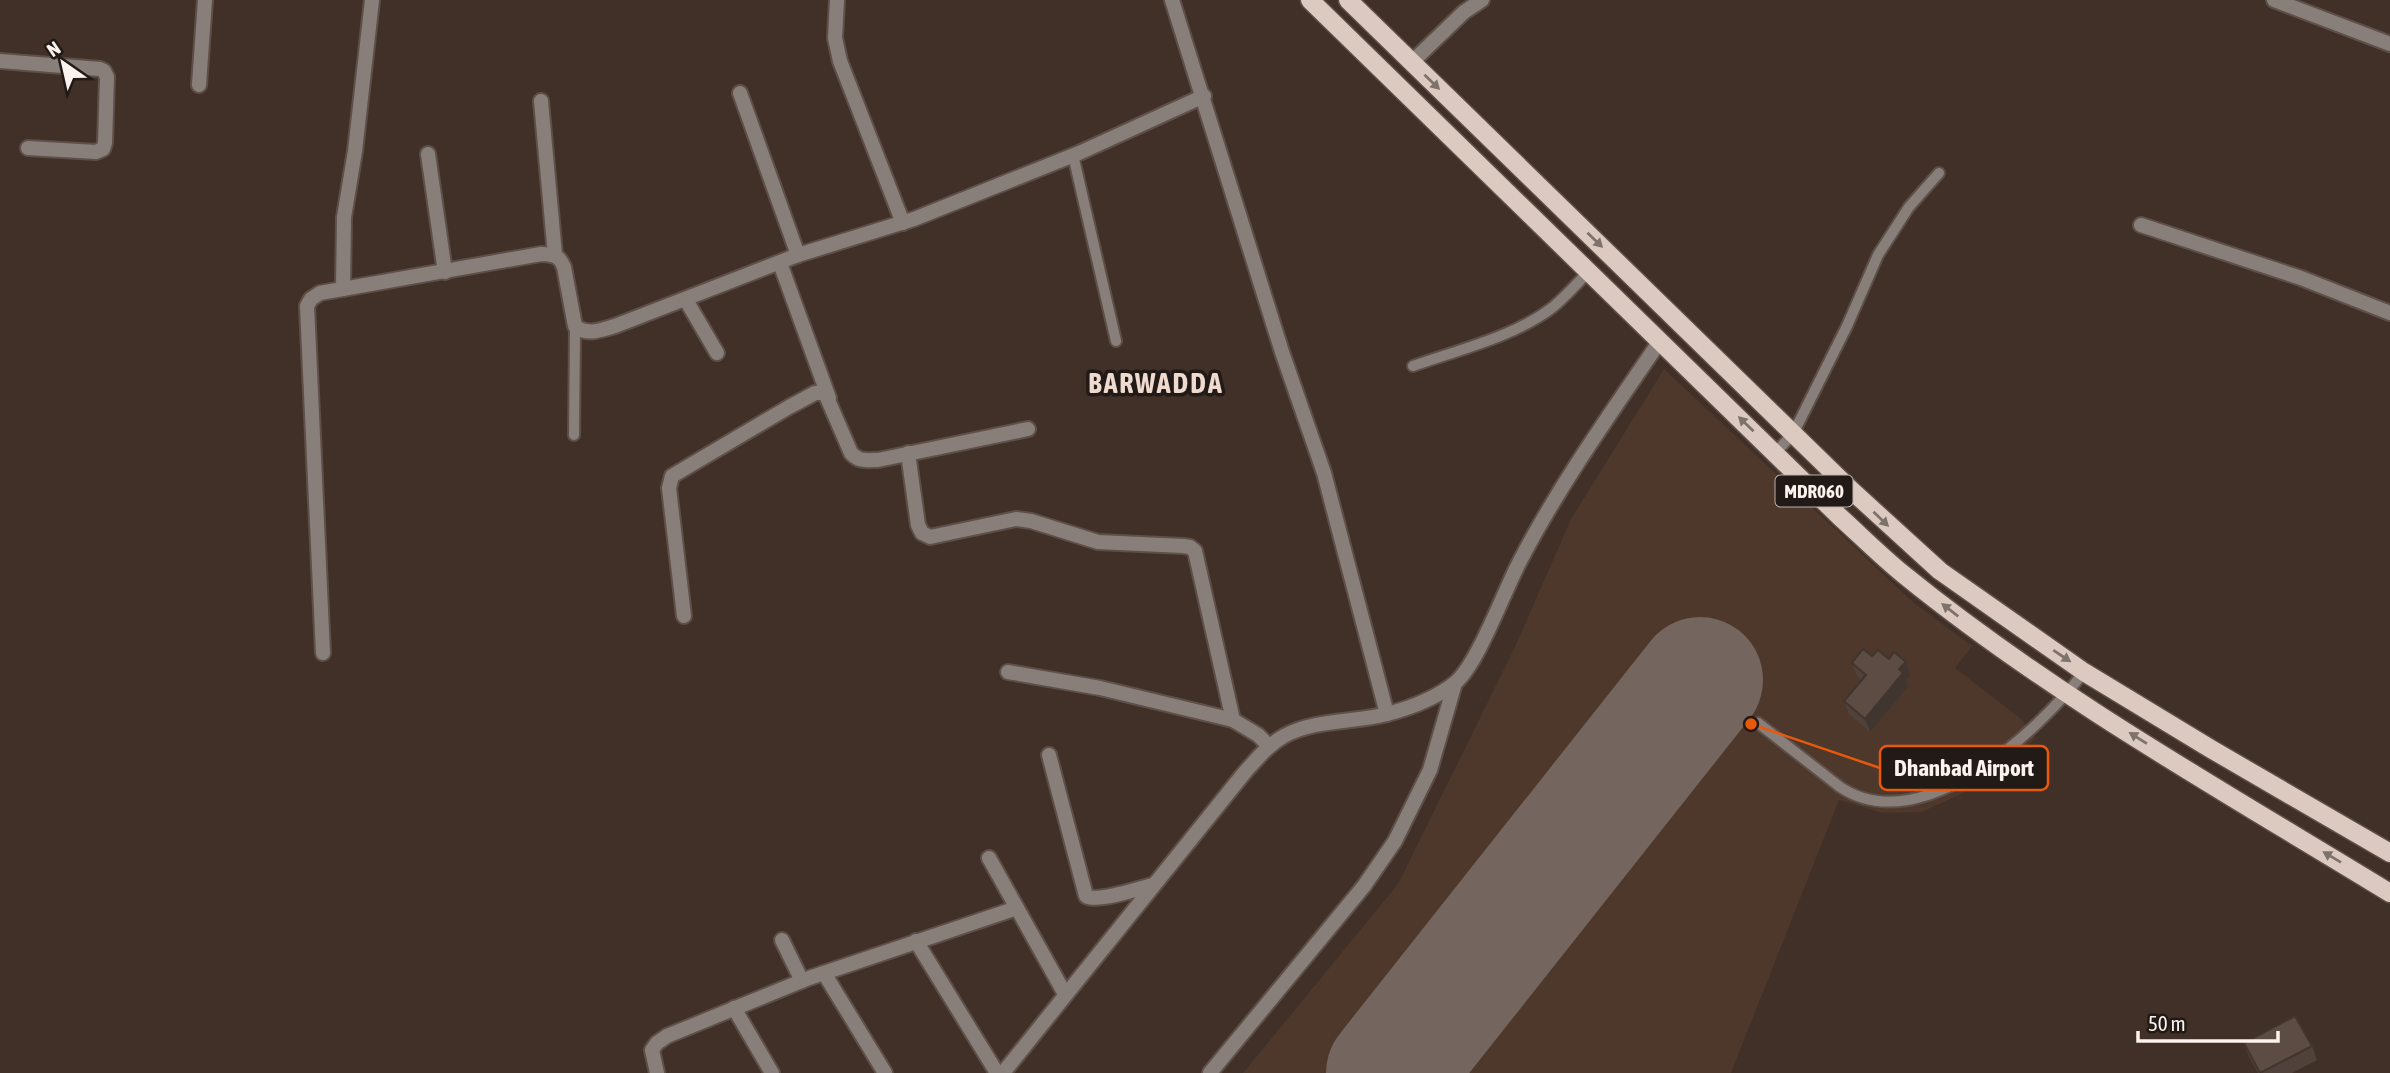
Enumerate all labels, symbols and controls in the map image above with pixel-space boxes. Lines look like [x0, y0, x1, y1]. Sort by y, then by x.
north arrow [28, 28, 98, 98]
text: N [43, 37, 64, 61]
one-way arrow [1423, 74, 1440, 91]
one-way arrow [1587, 232, 1604, 249]
district label: BARWADDA [1088, 367, 1224, 399]
one-way arrow [1738, 417, 1755, 433]
road number: MDR060 [1776, 476, 1853, 506]
one-way arrow [1872, 510, 1889, 526]
one-way arrow [1941, 604, 1959, 618]
one-way arrow [2052, 650, 2072, 663]
one-way arrow [2128, 732, 2147, 745]
callout: Dhanbad Airport [1880, 746, 2048, 790]
text: Dhanbad Airport [1894, 755, 2034, 781]
one-way arrow [2322, 851, 2341, 864]
scale bar [2138, 1000, 2278, 1044]
text: 50 m [2148, 1011, 2186, 1035]

